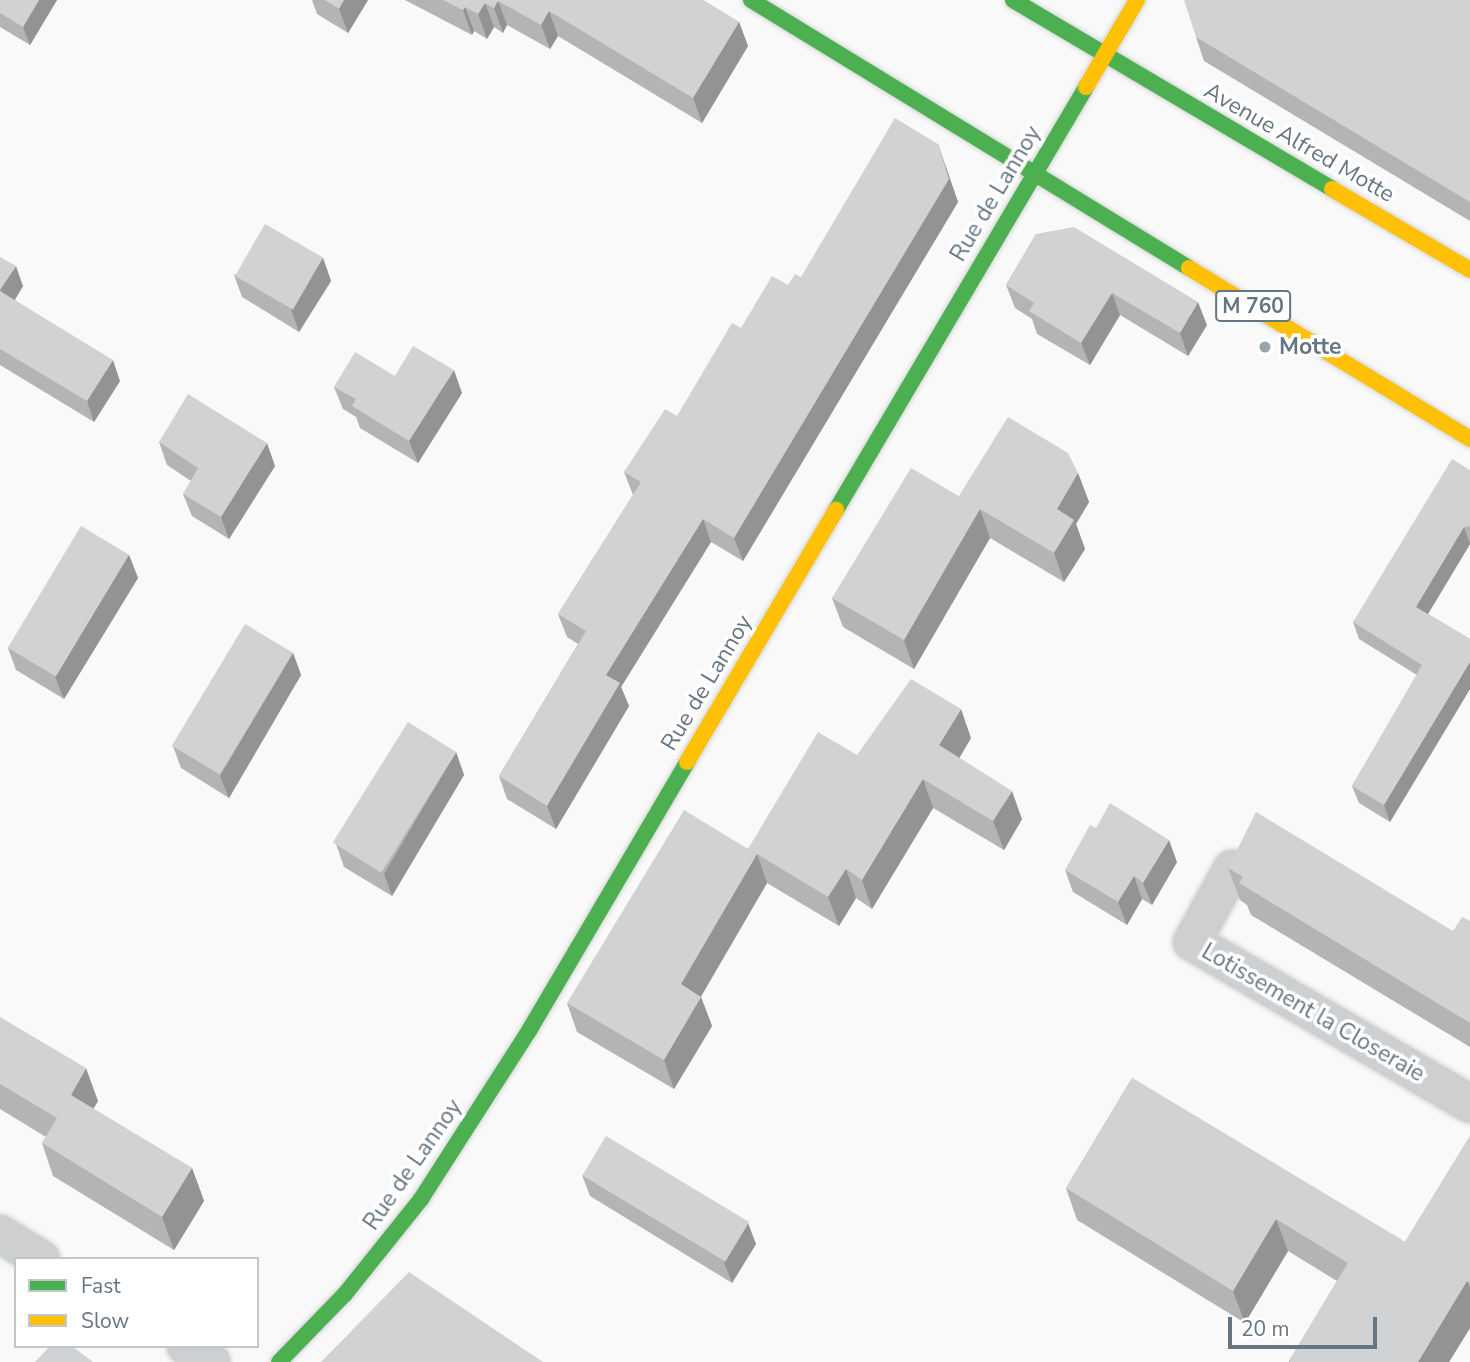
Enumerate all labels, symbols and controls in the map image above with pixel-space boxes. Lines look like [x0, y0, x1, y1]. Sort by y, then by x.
street label: Avenue Alfred Motte [1199, 77, 1399, 209]
street label: Rue de Lannoy [945, 121, 1047, 267]
road number: M 760 [1214, 288, 1292, 324]
place label: Motte [1279, 333, 1341, 361]
marker: Motte [1257, 339, 1273, 355]
street label: Rue de Lannoy [656, 610, 758, 756]
street label: Lotissement la Closeraie [1197, 938, 1429, 1088]
street label: Rue de Lannoy [358, 1094, 468, 1236]
legend [14, 1257, 259, 1348]
text: Fast [81, 1272, 121, 1300]
scale bar [1232, 1302, 1381, 1346]
text: Slow [81, 1307, 129, 1335]
text: 20 m [1241, 1315, 1290, 1343]

